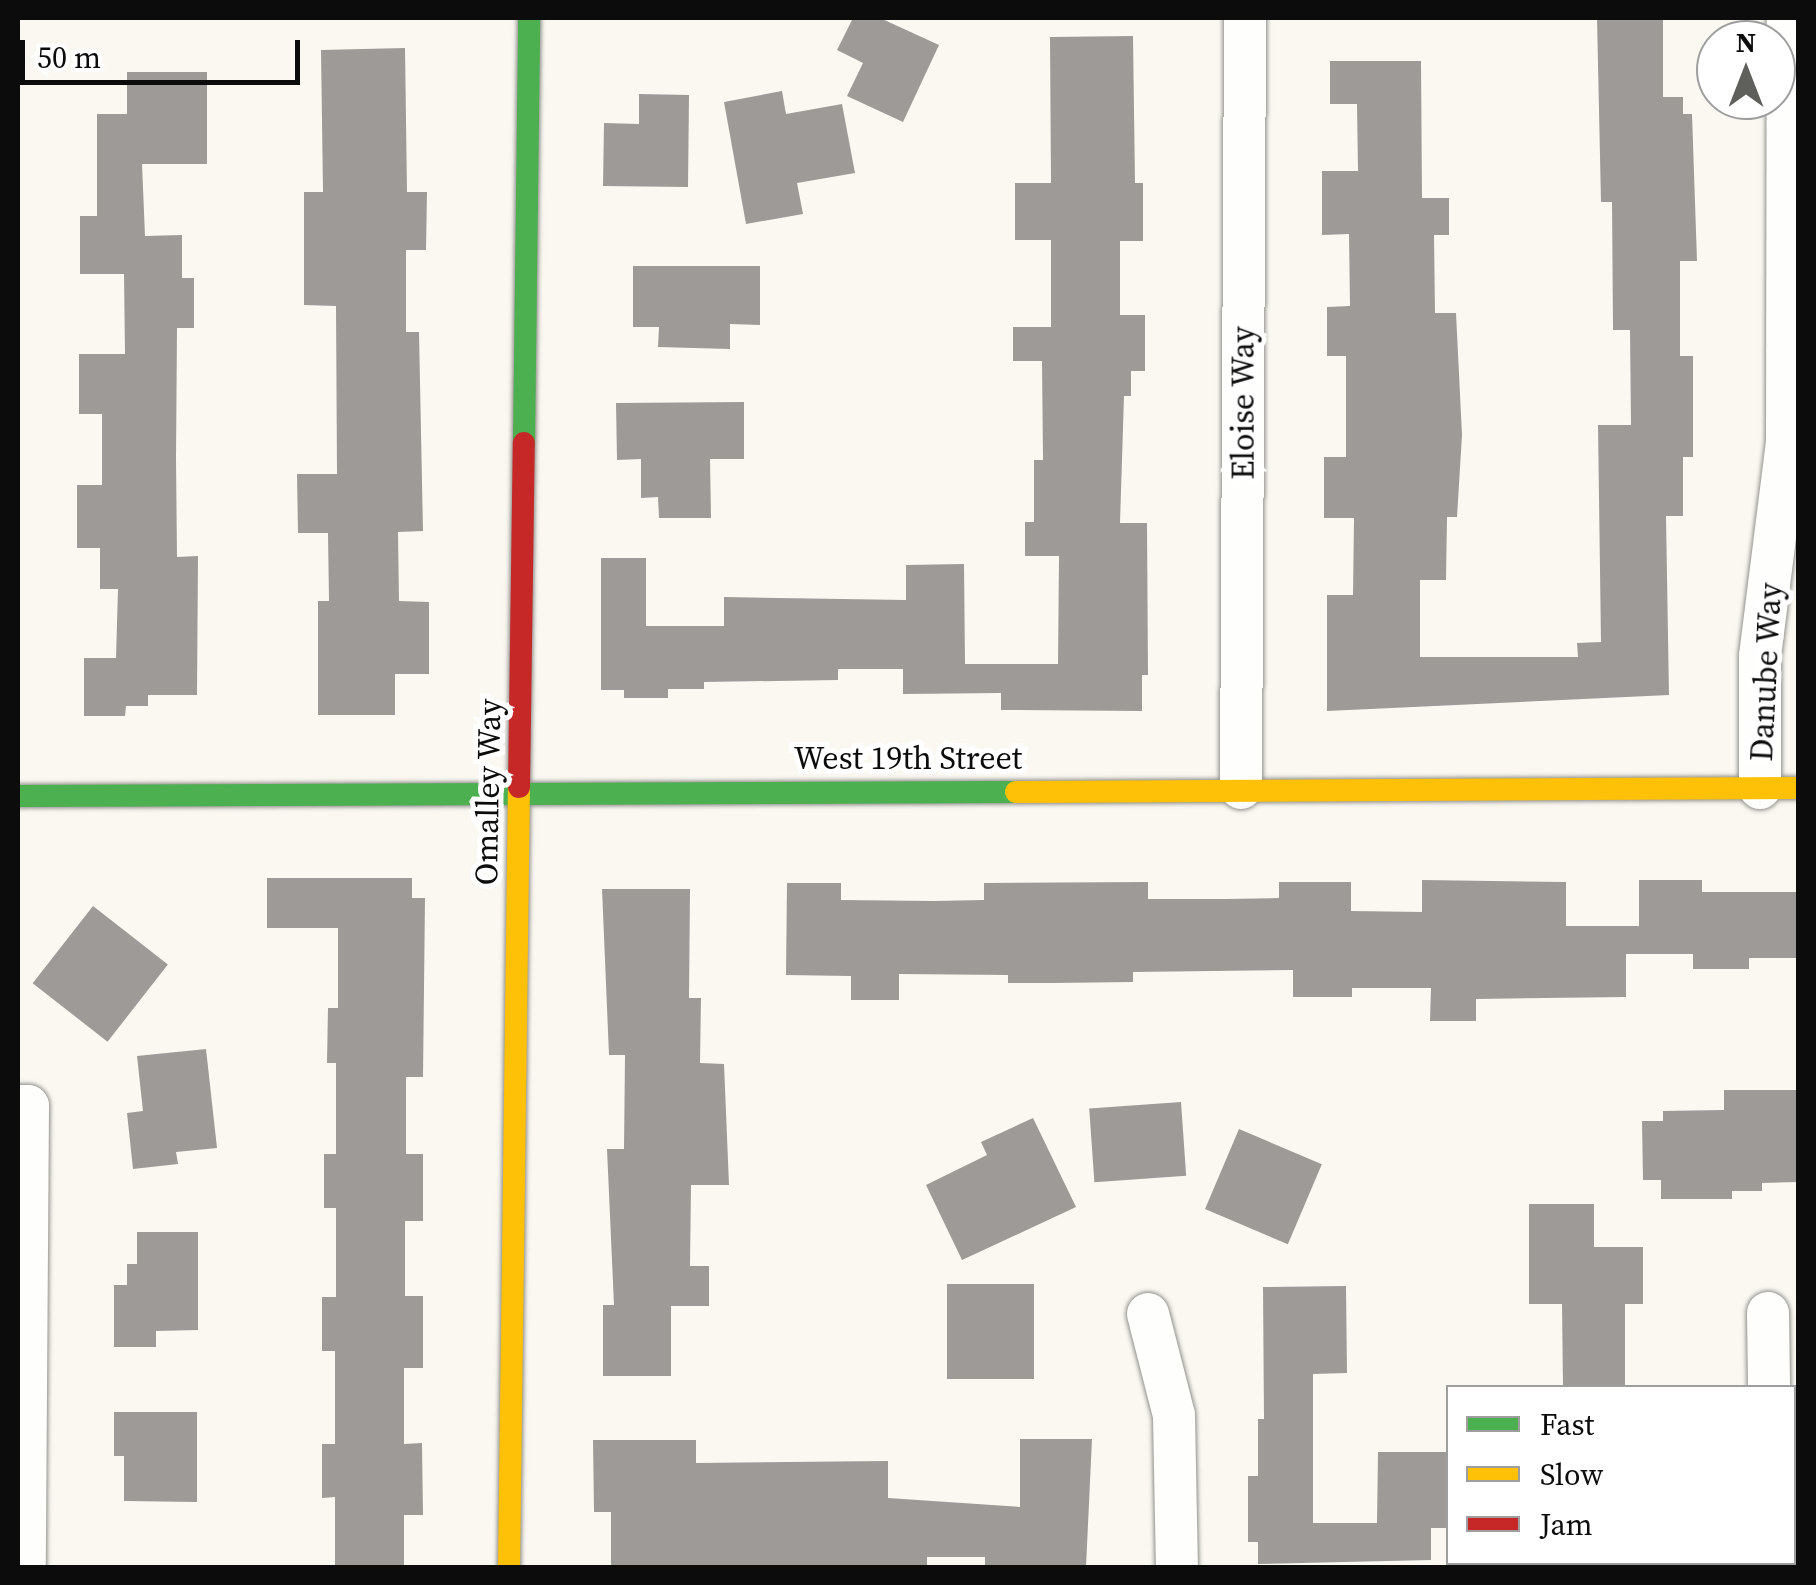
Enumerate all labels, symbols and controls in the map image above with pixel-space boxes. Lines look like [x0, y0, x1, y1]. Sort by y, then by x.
scale bar [25, 20, 305, 82]
north arrow [1696, 20, 1796, 120]
text: N [1736, 23, 1756, 61]
text: 50 m [37, 37, 101, 78]
street label: Eloise Way [1224, 326, 1262, 480]
street label: Danube Way [1742, 581, 1790, 763]
street label: Omalley Way [467, 698, 509, 886]
street label: West 19th Street [794, 739, 1022, 777]
legend [1446, 1385, 1796, 1565]
text: Fast [1540, 1404, 1594, 1445]
text: Slow [1540, 1454, 1603, 1495]
text: Jam [1540, 1504, 1593, 1545]

